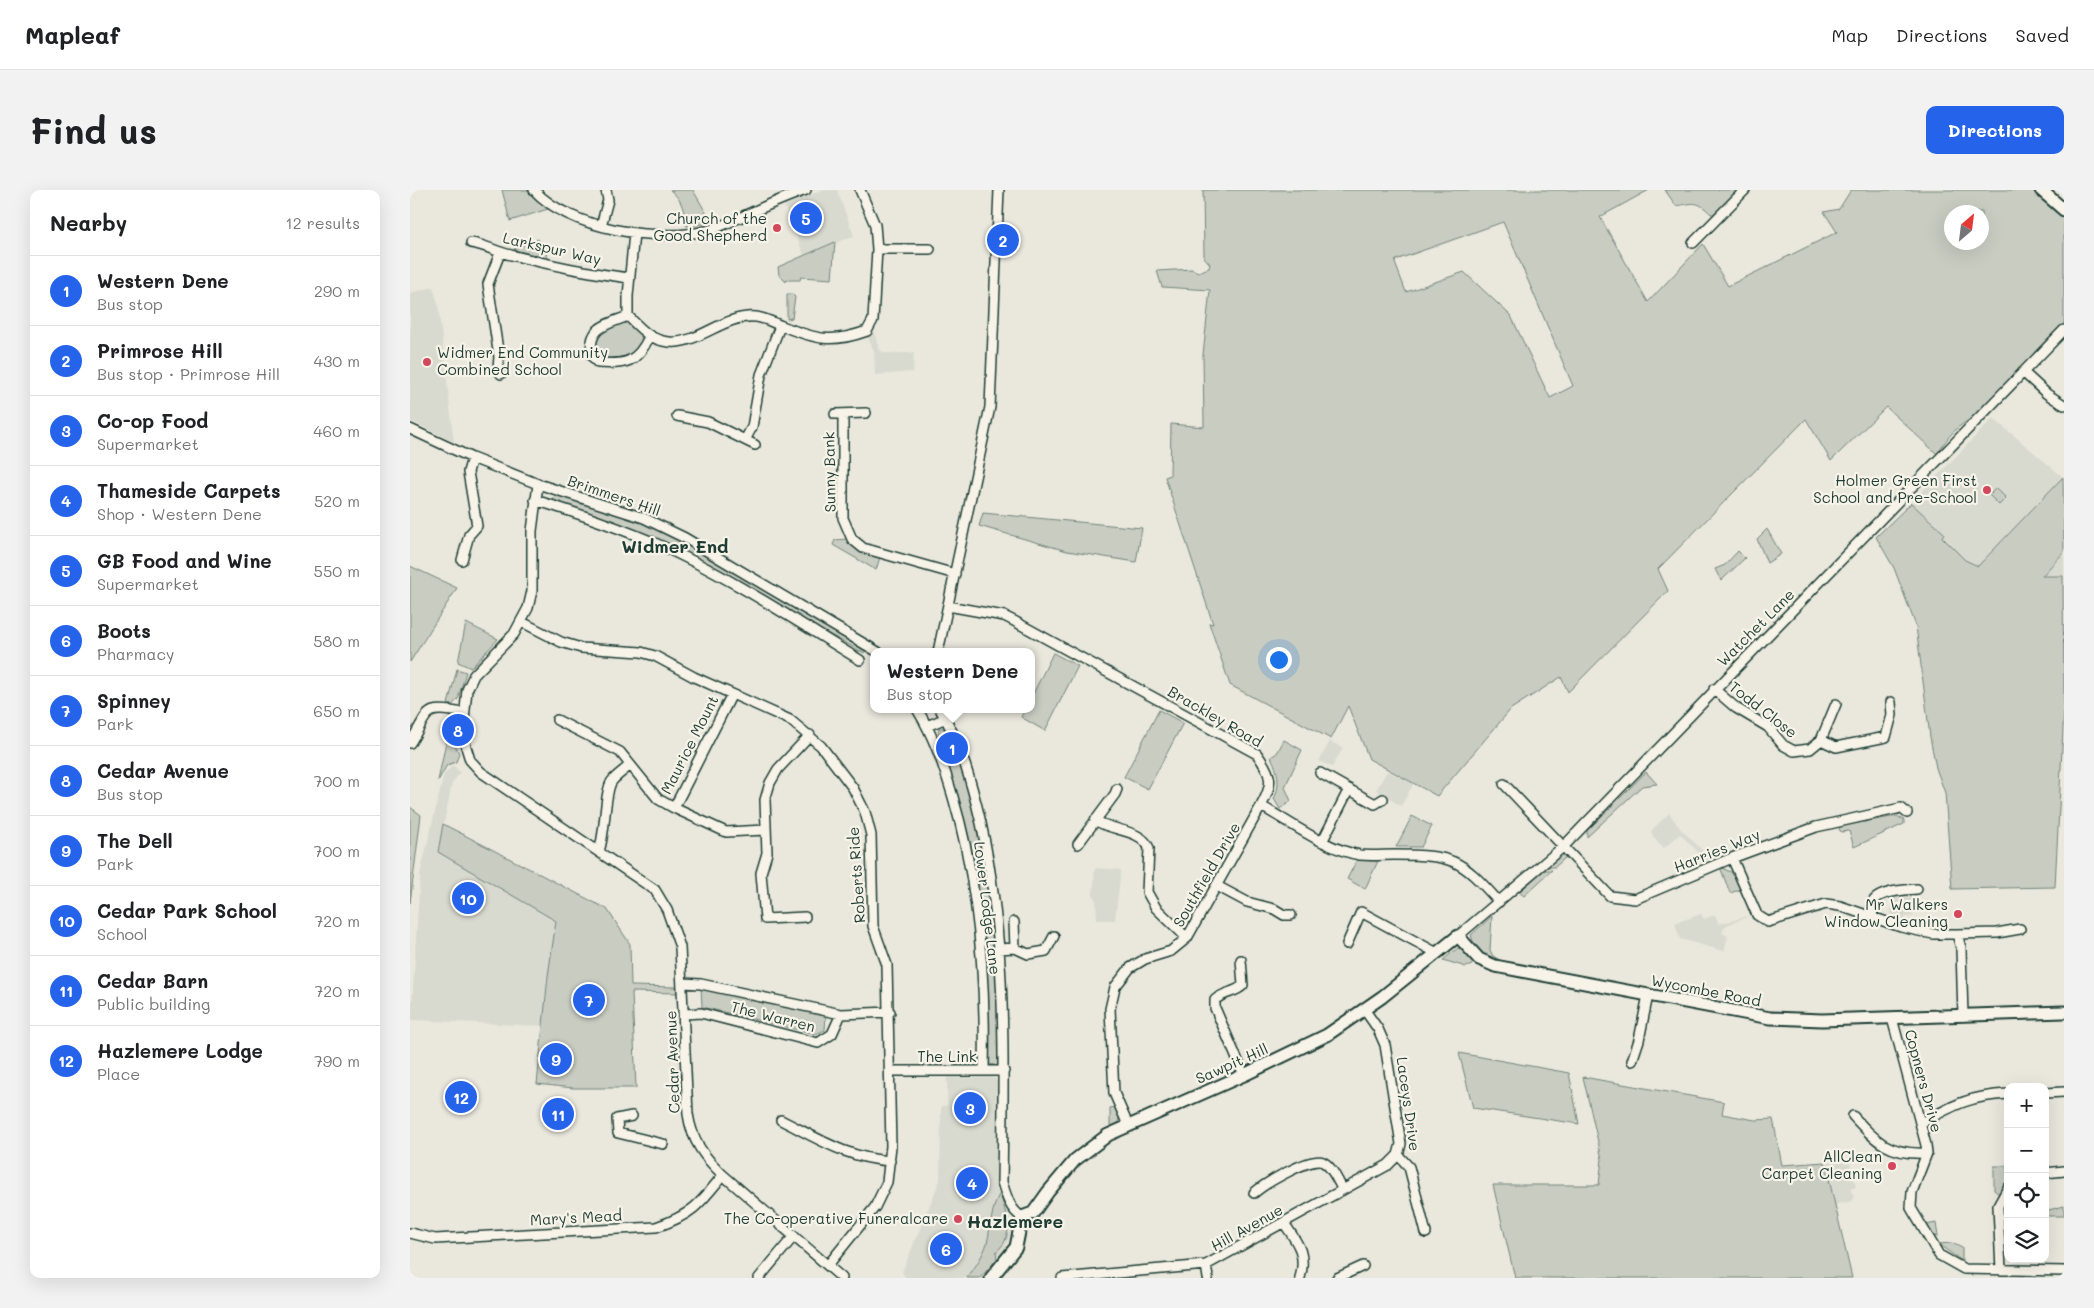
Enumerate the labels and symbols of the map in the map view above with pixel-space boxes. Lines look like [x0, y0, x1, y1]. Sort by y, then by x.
pin: 5 [790, 199, 822, 237]
north arrow [1944, 205, 1989, 250]
place label: Church of the Good Shepherd [654, 208, 767, 245]
pin: 2 [987, 221, 1019, 259]
marker: Church of the Good Shepherd [771, 222, 783, 234]
street label: Larkspur Way [501, 227, 603, 269]
place label: Widmer End Community Combined School [437, 342, 608, 379]
marker: Widmer End Community Combined School [421, 356, 433, 368]
street label: Sunny Bank [818, 431, 840, 513]
street label: Brimmers Hill [565, 470, 663, 520]
place label: Holmer Green First School and Pre-School [1813, 470, 1977, 507]
marker: Holmer Green First School and Pre-School [1981, 484, 1993, 496]
district label: Widmer End [622, 534, 728, 558]
street label: Watchet Lane [1712, 584, 1798, 670]
your location [1266, 647, 1292, 673]
street label: Todd Close [1726, 676, 1802, 742]
street label: Brackley Road [1165, 681, 1266, 751]
street label: Maurice Mount [656, 692, 723, 797]
pin: 8 [442, 711, 474, 749]
pin: 1 [936, 729, 968, 767]
street label: Southfield Drive [1168, 818, 1244, 931]
street label: Harries Way [1670, 824, 1763, 876]
street label: Roberts Ride [843, 826, 869, 924]
street label: Lower Lodge Lane [970, 840, 1006, 976]
pin: 10 [452, 879, 484, 917]
place label: Mr Walkers Window Cleaning [1824, 894, 1948, 931]
marker: Mr Walkers Window Cleaning [1952, 908, 1964, 920]
street label: Wycombe Road [1649, 970, 1763, 1010]
pin: 7 [573, 981, 605, 1019]
street label: The Warren [729, 996, 817, 1036]
street label: Cedar Avenue [660, 1010, 684, 1114]
street label: Copners Drive [1901, 1027, 1947, 1134]
street label: Sawpit Hill [1192, 1038, 1271, 1088]
pin: 9 [540, 1040, 572, 1078]
street label: The Link [917, 1046, 977, 1066]
street label: Laceys Drive [1392, 1055, 1425, 1152]
pin: 12 [445, 1078, 477, 1116]
pin: 3 [954, 1089, 986, 1127]
pin: 11 [542, 1095, 574, 1133]
place label: AllClean Carpet Cleaning [1761, 1146, 1882, 1183]
marker: AllClean Carpet Cleaning [1886, 1160, 1898, 1172]
pin: 4 [956, 1164, 988, 1202]
street label: Hill Avenue [1207, 1199, 1286, 1255]
street label: Mary's Mead [529, 1205, 622, 1229]
place label: The Co-operative Funeralcare [724, 1208, 948, 1228]
district label: Hazlemere [967, 1209, 1063, 1233]
marker: The Co-operative Funeralcare [952, 1213, 964, 1225]
pin: 6 [930, 1230, 962, 1268]

